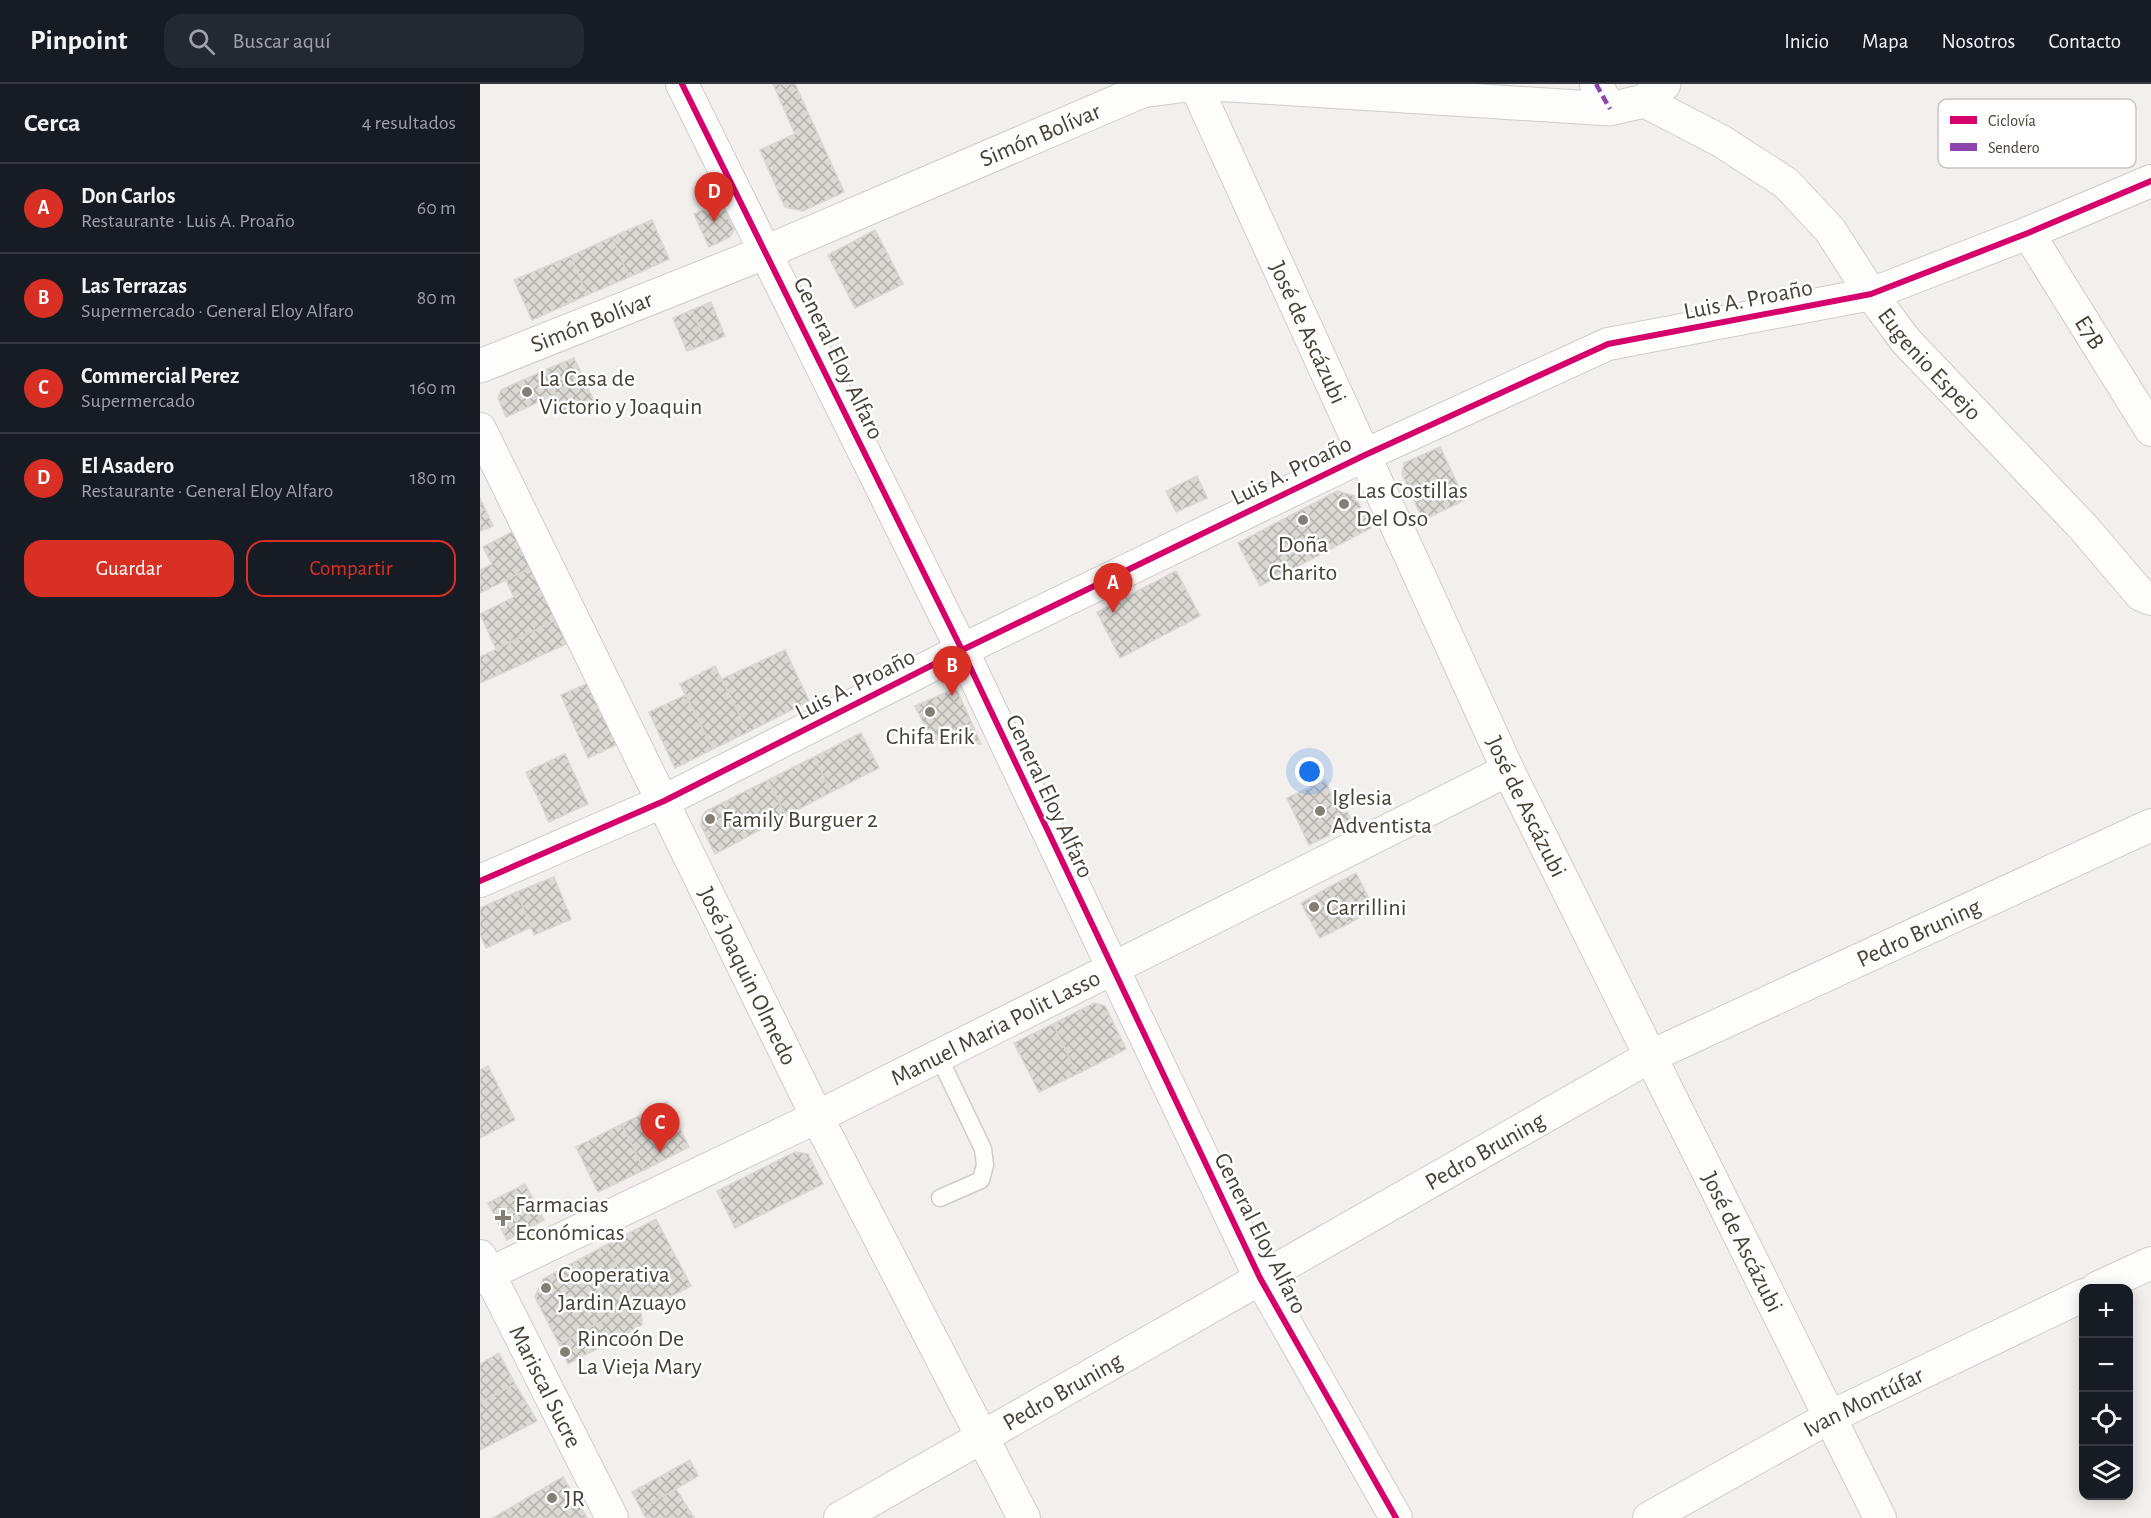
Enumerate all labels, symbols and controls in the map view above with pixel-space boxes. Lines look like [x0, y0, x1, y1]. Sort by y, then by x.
search box [164, 14, 584, 68]
icon: search [185, 25, 218, 58]
text: Pinpoint [30, 27, 128, 55]
text: Buscar aquí [233, 30, 331, 52]
text: Inicio [1784, 31, 1829, 52]
text: Mapa [1862, 31, 1909, 52]
text: Nosotros [1942, 31, 2015, 52]
text: Contacto [2048, 31, 2121, 52]
street label: Simón Bolívar [976, 99, 1105, 172]
legend [1938, 99, 2136, 168]
text: Cerca [24, 110, 81, 136]
text: 4 resultados [362, 113, 456, 133]
text: Ciclovía [1988, 113, 2036, 129]
text: Sendero [1988, 140, 2040, 156]
pin: D [694, 172, 734, 222]
text: Don Carlos [81, 185, 175, 207]
text: A [38, 198, 50, 218]
text: 60 m [417, 198, 456, 218]
text: Restaurante · Luis A. Proaño [81, 211, 295, 231]
street label: José de Ascázubi [1265, 258, 1350, 408]
street label: General Eloy Alfaro [788, 274, 888, 443]
text: Las Terrazas [81, 275, 187, 297]
street label: Luis A. Proaño [1682, 276, 1815, 324]
street label: Simón Bolívar [528, 287, 656, 357]
text: B [38, 288, 49, 308]
text: 80 m [417, 288, 456, 308]
text: Supermercado · General Eloy Alfaro [81, 301, 354, 321]
street label: Eugenio Espejo [1873, 304, 1986, 425]
street label: E7B [2070, 312, 2108, 354]
text: Commercial Perez [81, 365, 239, 387]
place label: La Casa de Victorio y Joaquin [539, 367, 702, 419]
text: C [38, 378, 49, 398]
text: 160 m [410, 378, 456, 398]
marker: La Casa de Victorio y Joaquin [520, 385, 534, 399]
text: Supermercado [81, 391, 195, 411]
street label: Luis A. Proaño [1227, 431, 1356, 510]
text: El Asadero [81, 455, 174, 477]
text: D [37, 468, 50, 488]
text: 180 m [410, 468, 456, 488]
place label: Las Costillas Del Oso [1356, 479, 1468, 531]
text: Restaurante · General Eloy Alfaro [81, 481, 333, 501]
marker: Las Costillas Del Oso [1337, 497, 1351, 511]
marker: Doña Charito [1296, 513, 1310, 527]
place label: Doña Charito [1269, 533, 1337, 585]
button: Guardar [24, 540, 234, 597]
button: Compartir [246, 540, 456, 597]
pin: A [1094, 564, 1132, 613]
street label: Luis A. Proaño [792, 644, 919, 725]
pin: B [932, 646, 972, 696]
marker: Chifa Erik [923, 705, 937, 719]
street label: General Eloy Alfaro [1001, 711, 1097, 882]
place label: Chifa Erik [886, 725, 974, 749]
street label: José de Ascázubi [1481, 733, 1570, 881]
your location [1295, 757, 1324, 786]
place label: Iglesia Adventista [1332, 786, 1432, 838]
marker: Iglesia Adventista [1313, 804, 1327, 818]
place label: Family Burguer 2 [722, 808, 878, 832]
marker: Family Burguer 2 [703, 812, 717, 826]
street label: José Joaquin Olmedo [693, 884, 801, 1069]
street label: Pedro Bruning [1853, 894, 1985, 972]
place label: Carrillini [1326, 896, 1407, 920]
marker: Carrillini [1307, 900, 1321, 914]
street label: Manuel Maria Polit Lasso [887, 966, 1104, 1091]
pin: C [640, 1104, 680, 1153]
street label: Pedro Bruning [1421, 1108, 1549, 1195]
street label: General Eloy Alfaro [1209, 1149, 1311, 1318]
street label: José de Ascázubi [1697, 1168, 1787, 1316]
place label: Farmacias Económicas [515, 1193, 625, 1245]
marker: Farmacias Económicas [496, 1211, 510, 1225]
place label: Cooperativa Jardin Azuayo [558, 1263, 687, 1315]
marker: Cooperativa Jardin Azuayo [539, 1281, 553, 1295]
map controls [2079, 1284, 2133, 1500]
button: + [2079, 1284, 2133, 1338]
street label: Mariscal Sucre [504, 1322, 586, 1452]
place label: Rincoón De La Vieja Mary [577, 1327, 702, 1379]
button: − [2079, 1338, 2133, 1392]
marker: Rincoón De La Vieja Mary [558, 1345, 572, 1359]
street label: Pedro Bruning [999, 1349, 1127, 1436]
street label: Ivan Montúfar [1800, 1363, 1928, 1442]
button: locate [2079, 1392, 2133, 1446]
button: layers [2079, 1446, 2133, 1500]
place label: JR [564, 1487, 585, 1511]
marker: JR [545, 1491, 559, 1505]

